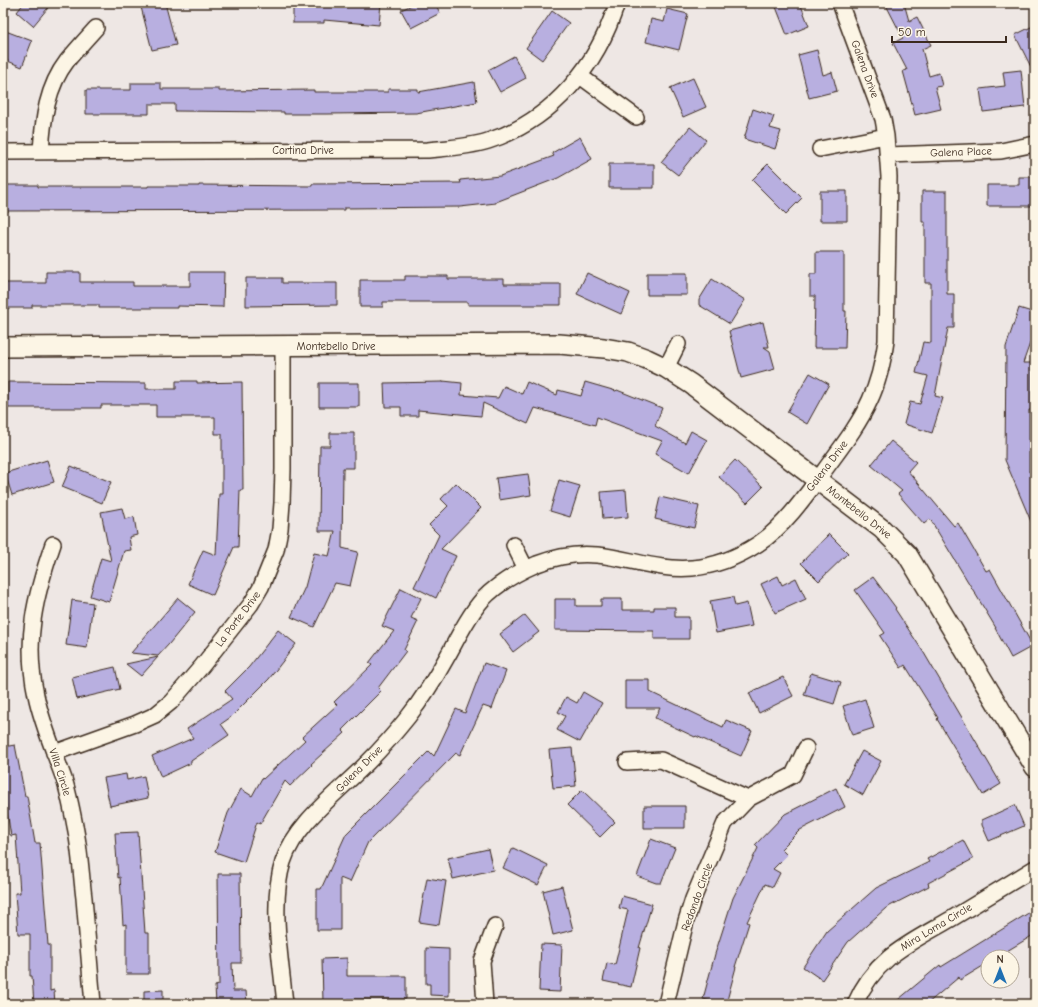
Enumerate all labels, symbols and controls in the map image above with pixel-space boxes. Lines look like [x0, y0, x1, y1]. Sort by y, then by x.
scale bar [892, 18, 1006, 44]
text: 50 m [898, 25, 926, 39]
street label: Galena Drive [849, 38, 882, 100]
street label: Cortina Drive [272, 144, 334, 157]
street label: Galena Place [930, 144, 993, 160]
street label: Montebello Drive [297, 340, 376, 353]
street label: Galena Drive [804, 438, 851, 494]
street label: Montebello Drive [824, 483, 894, 542]
street label: La Porte Drive [213, 588, 263, 649]
street label: Galena Drive [333, 743, 385, 795]
street label: Villa Circle [46, 747, 74, 798]
street label: Redondo Circle [679, 861, 716, 933]
street label: Mira Loma Circle [898, 900, 975, 954]
north arrow [980, 949, 1020, 989]
text: N [996, 953, 1004, 966]

